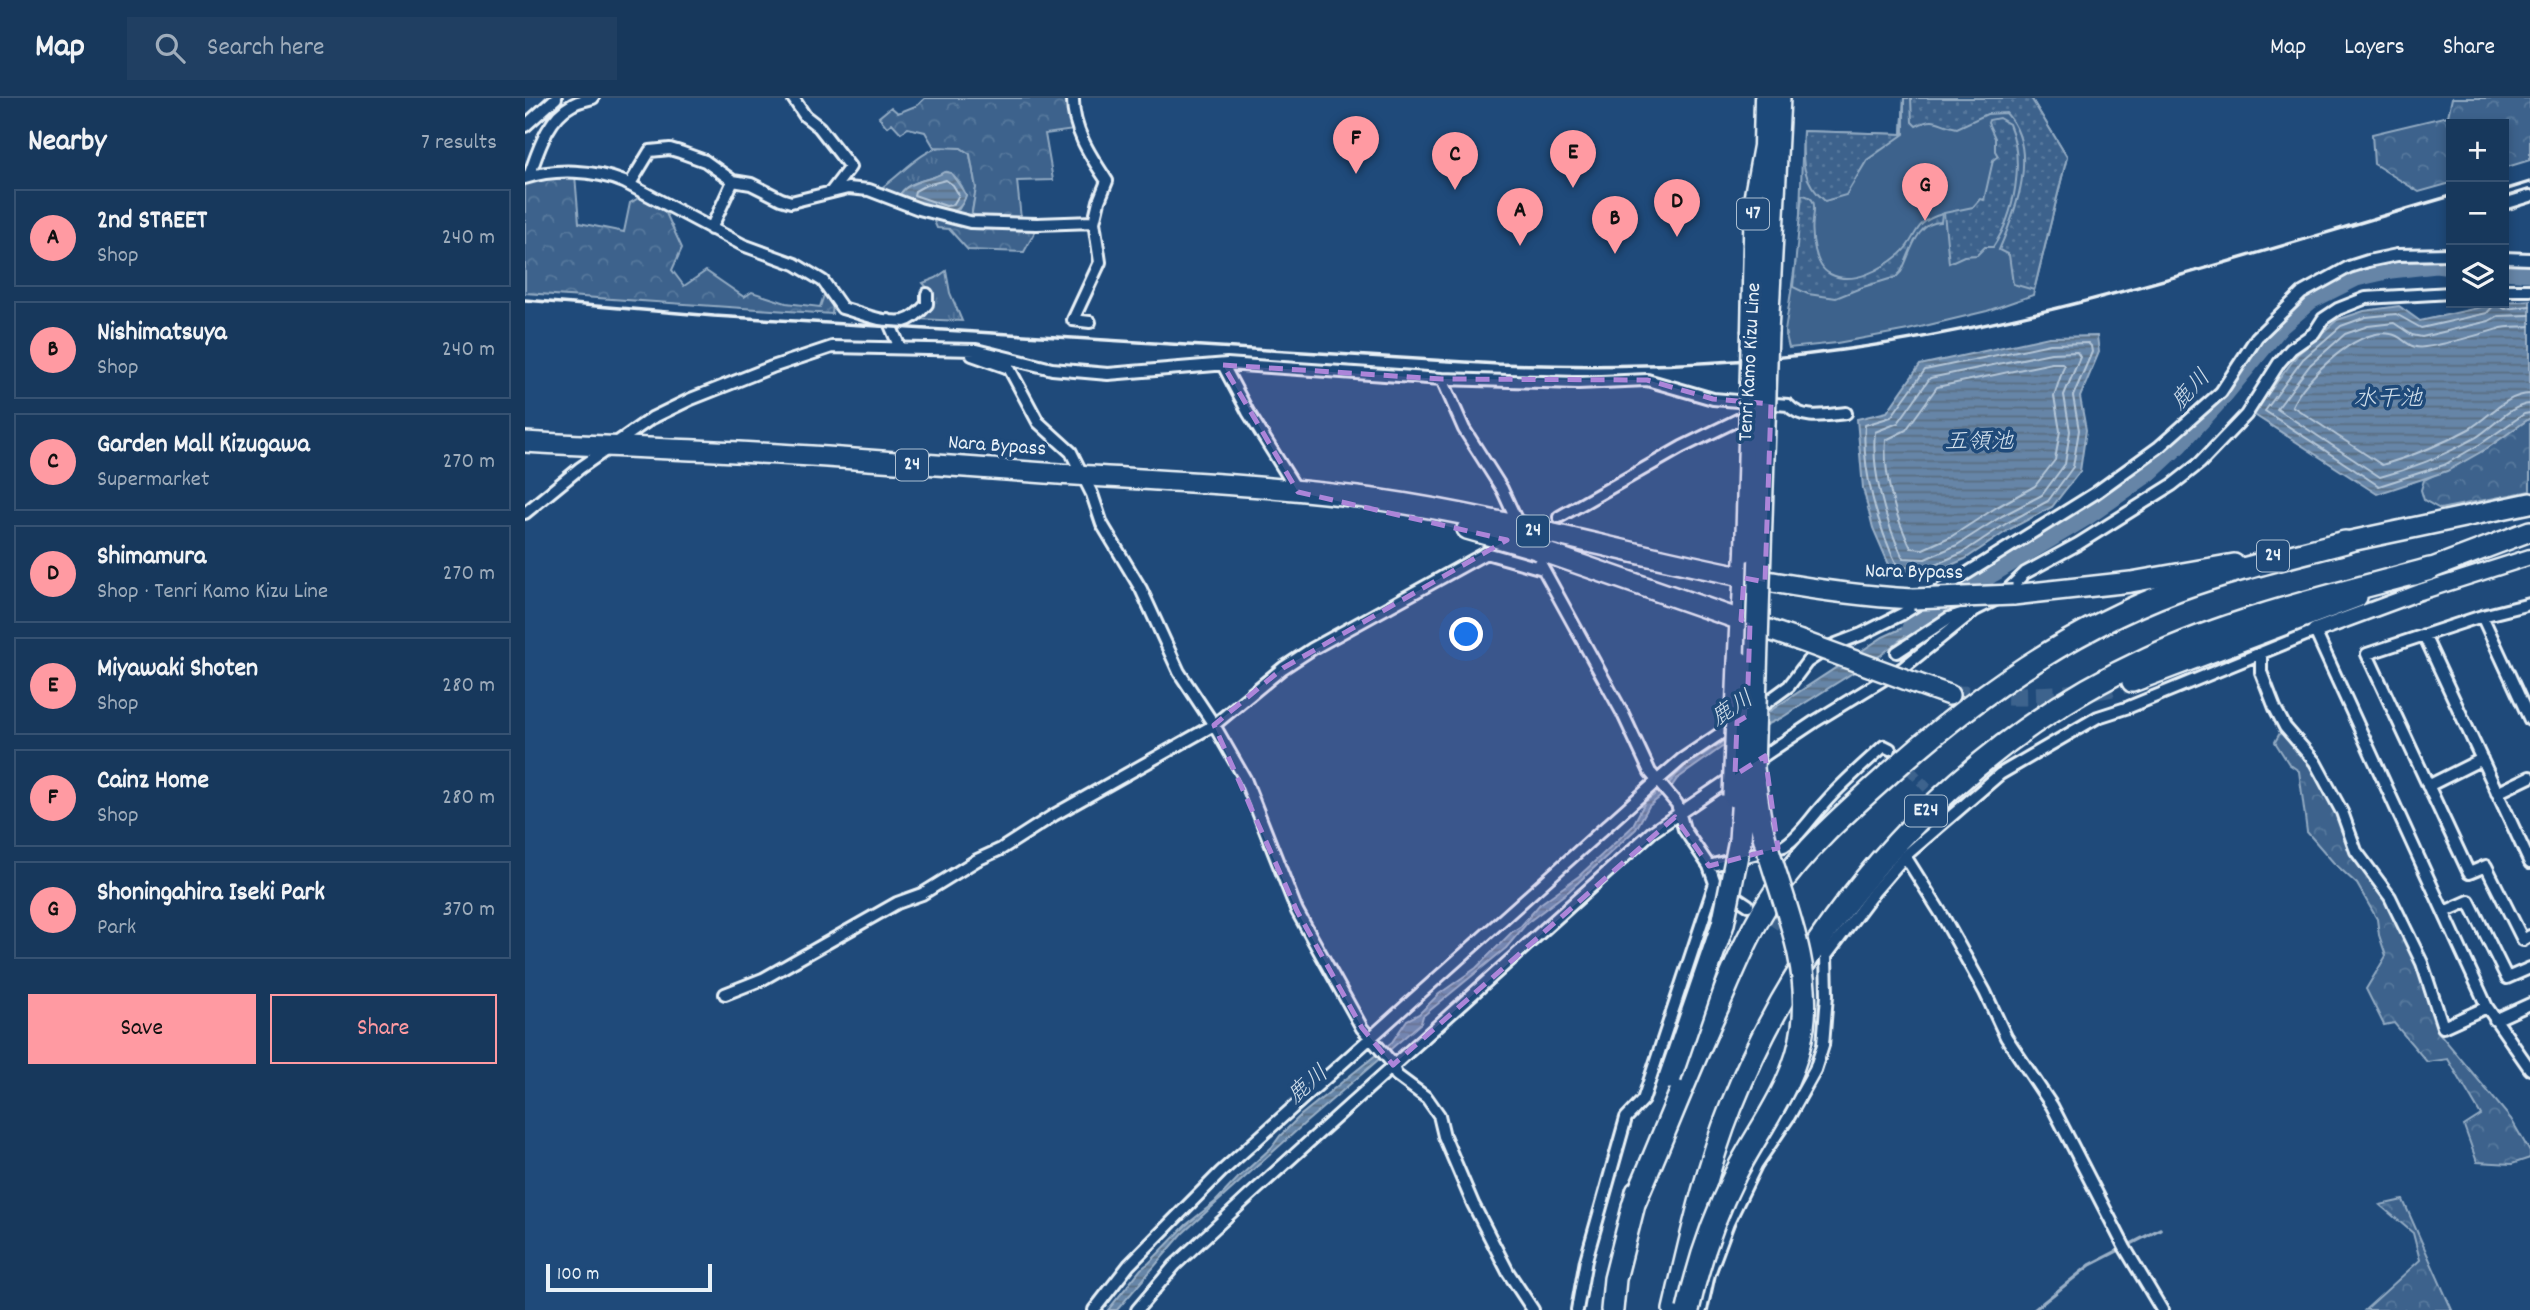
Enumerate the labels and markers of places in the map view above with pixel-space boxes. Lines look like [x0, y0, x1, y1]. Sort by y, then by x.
pin: F [1333, 116, 1379, 174]
pin: E [1550, 130, 1596, 188]
pin: C [1432, 132, 1478, 190]
pin: G [1902, 163, 1948, 221]
pin: D [1654, 179, 1700, 237]
pin: A [1497, 188, 1543, 246]
pin: B [1592, 196, 1638, 254]

